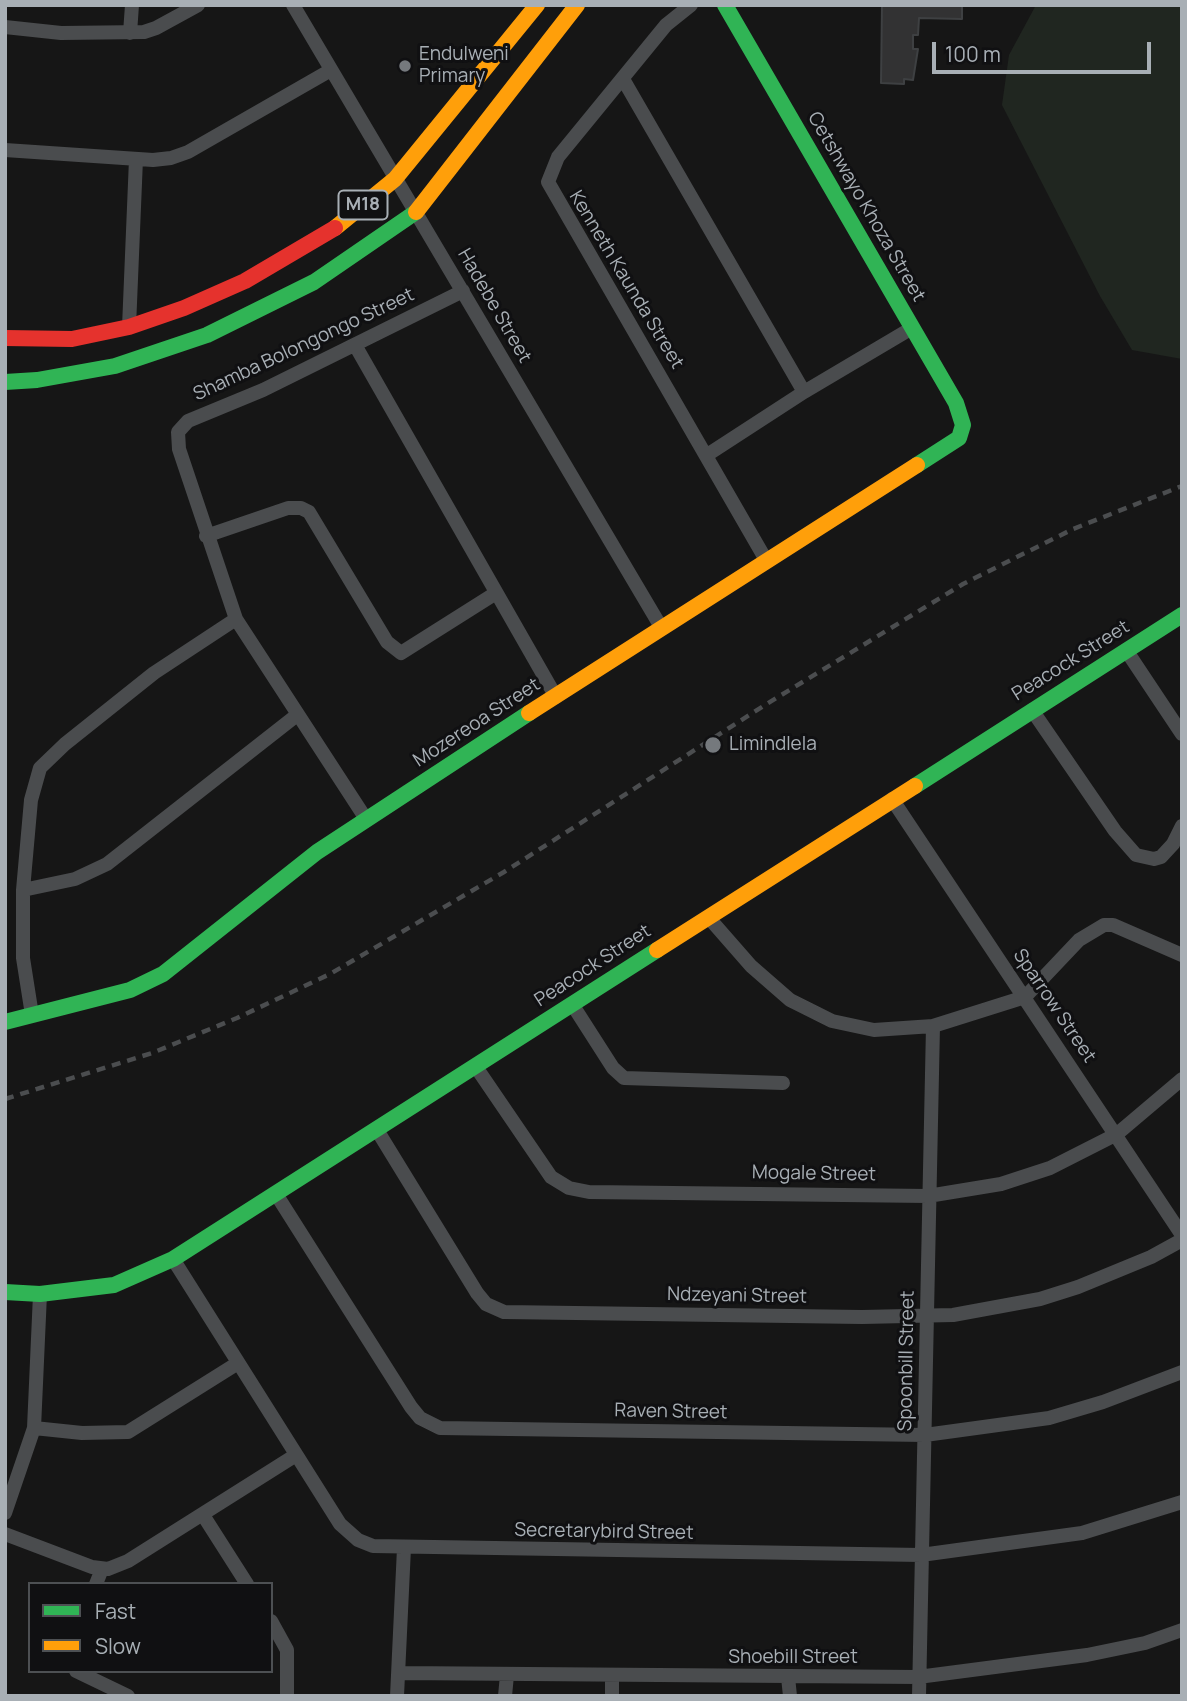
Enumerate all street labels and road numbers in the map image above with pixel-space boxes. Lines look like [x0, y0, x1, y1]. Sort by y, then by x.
street label: Cetshwayo Khoza Street [802, 108, 930, 306]
street label: Kenneth Kaunda Street [564, 187, 688, 373]
road number: M18 [338, 190, 388, 220]
street label: Hadebe Street [452, 245, 536, 367]
street label: Shamba Bolongongo Street [190, 284, 418, 406]
street label: Peacock Street [1008, 616, 1134, 706]
street label: Mozereoa Street [409, 674, 545, 772]
street label: Peacock Street [531, 920, 655, 1012]
street label: Sparrow Street [1008, 945, 1100, 1067]
street label: Mogale Street [752, 1162, 876, 1186]
street label: Ndzeyani Street [667, 1283, 807, 1309]
street label: Spoonbill Street [894, 1290, 920, 1432]
street label: Raven Street [614, 1400, 728, 1424]
street label: Secretarybird Street [514, 1519, 694, 1545]
street label: Shoebill Street [728, 1647, 858, 1669]

